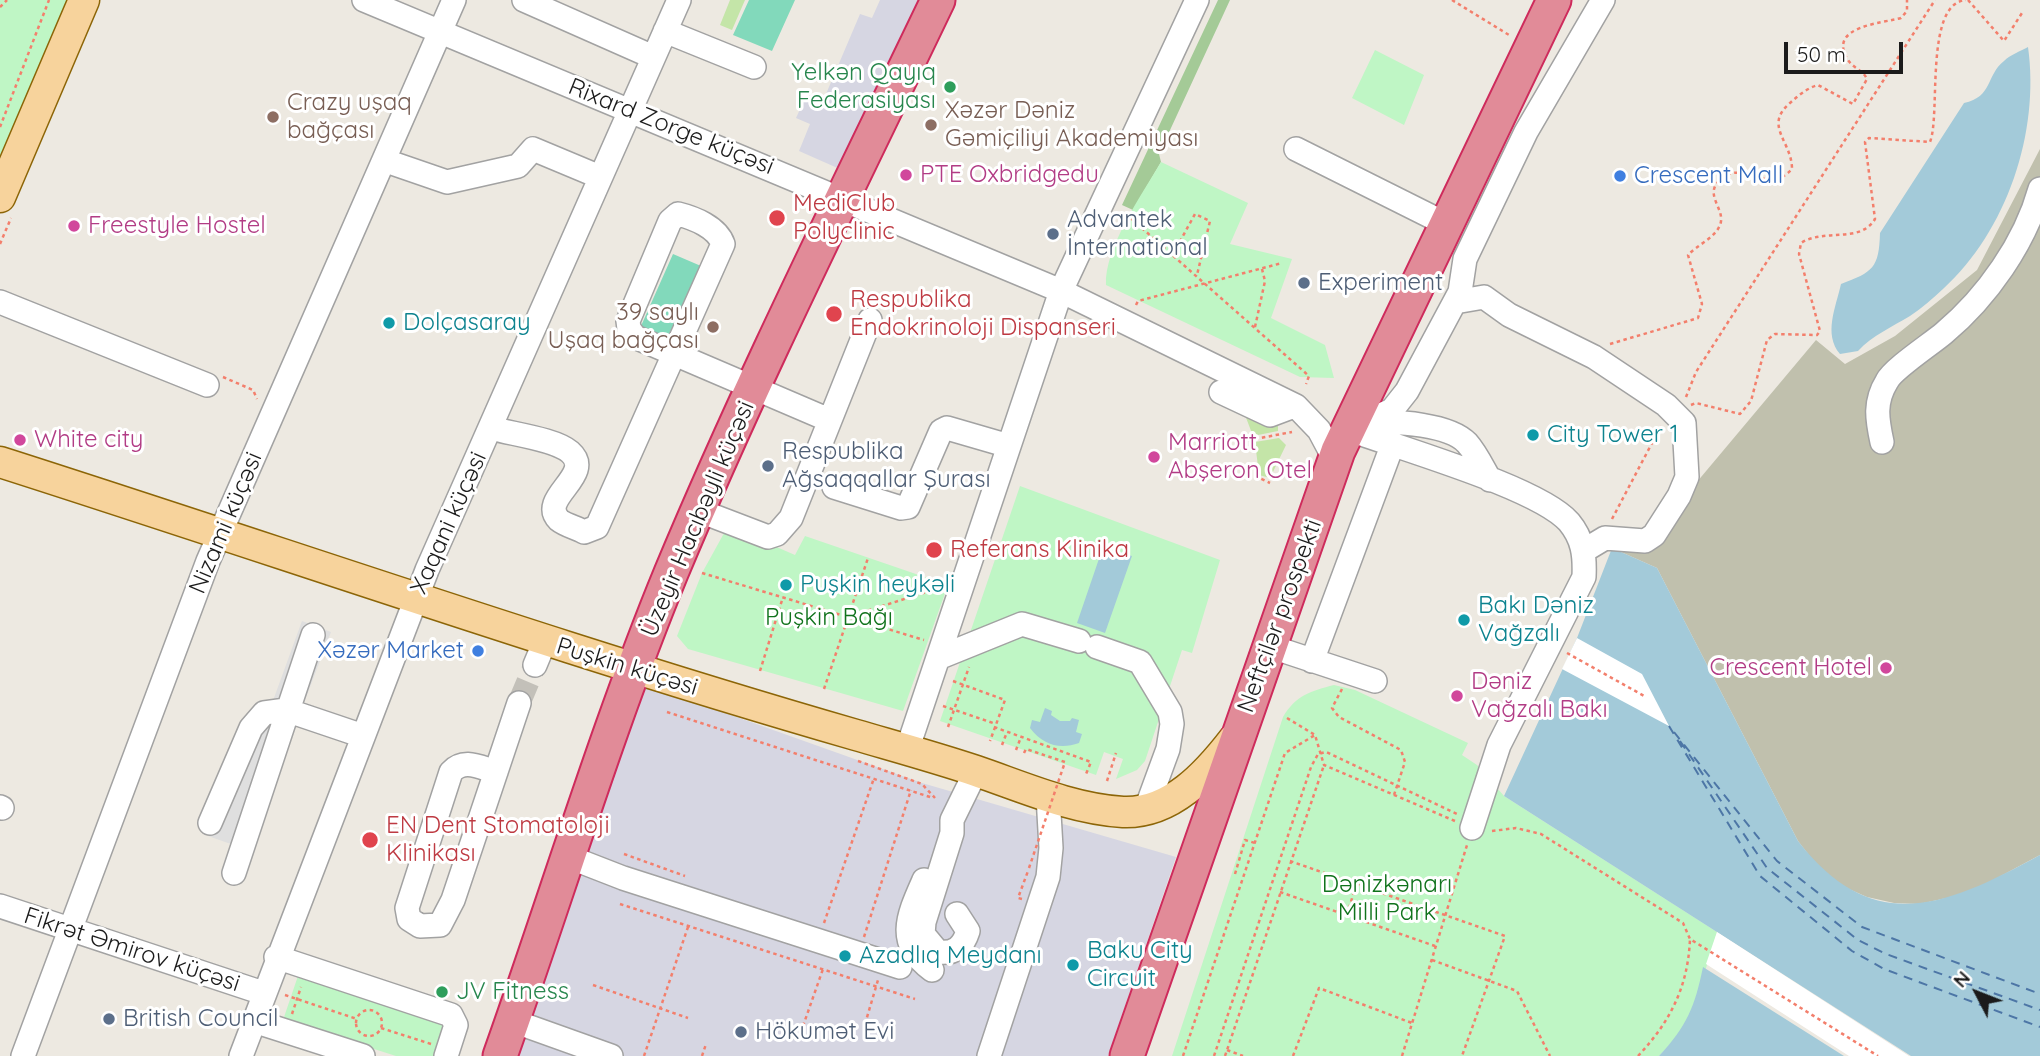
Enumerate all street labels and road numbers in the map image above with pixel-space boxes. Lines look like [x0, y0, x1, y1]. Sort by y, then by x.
street label: Rixard Zorge küçəsi [564, 73, 778, 181]
street label: Üzeyir Hacıbəyli küçəsi [635, 397, 761, 641]
street label: Xaqani küçəsi [405, 447, 493, 599]
street label: Nizami küçəsi [183, 448, 269, 598]
street label: Neftçilər prospekti [1232, 515, 1328, 717]
street label: Puşkin küçəsi [553, 632, 701, 702]
street label: Fikrət Əmirov küçəsi [20, 901, 244, 999]

